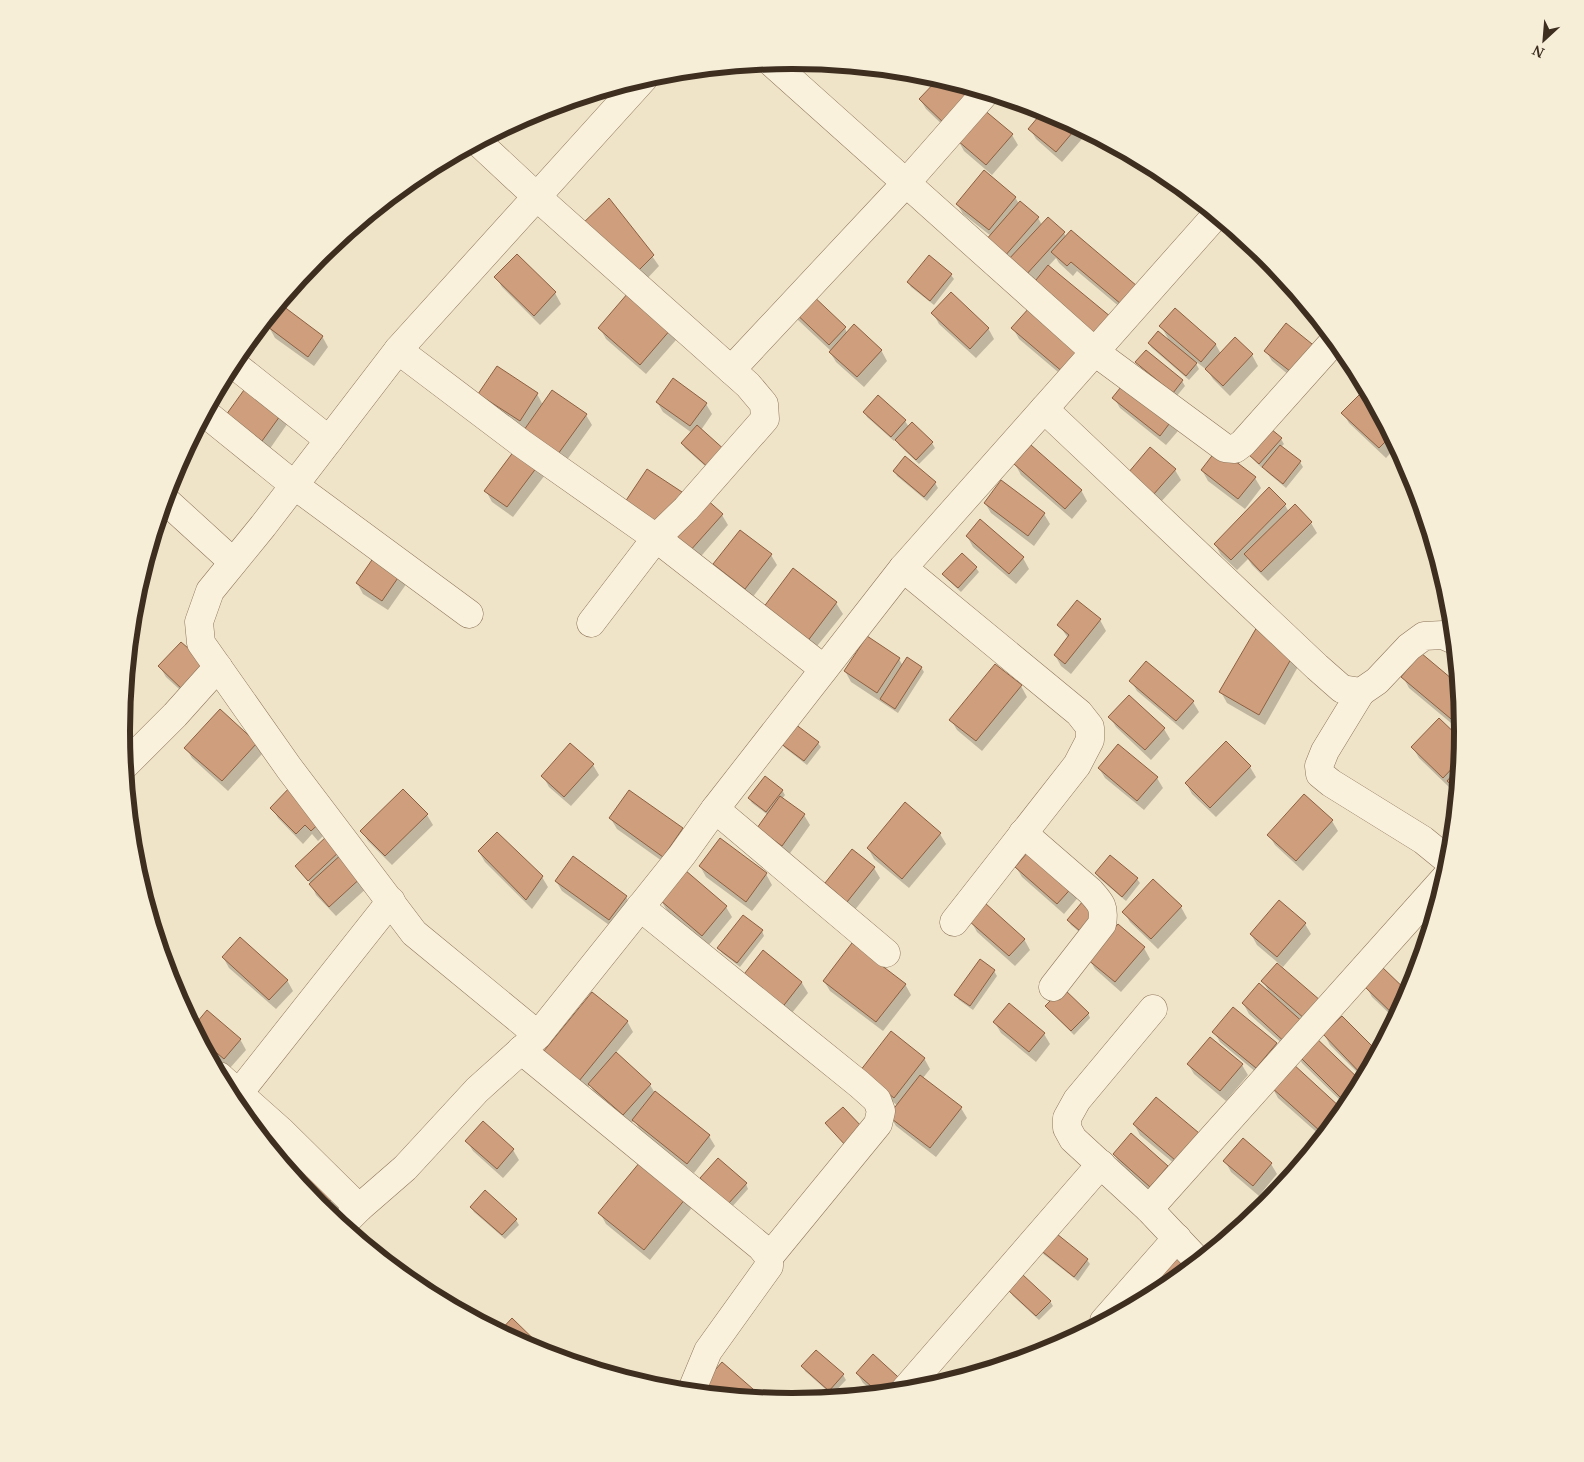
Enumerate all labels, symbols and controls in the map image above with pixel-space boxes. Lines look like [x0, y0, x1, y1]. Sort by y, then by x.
north arrow [1519, 15, 1569, 65]
text: N [1529, 41, 1547, 63]

